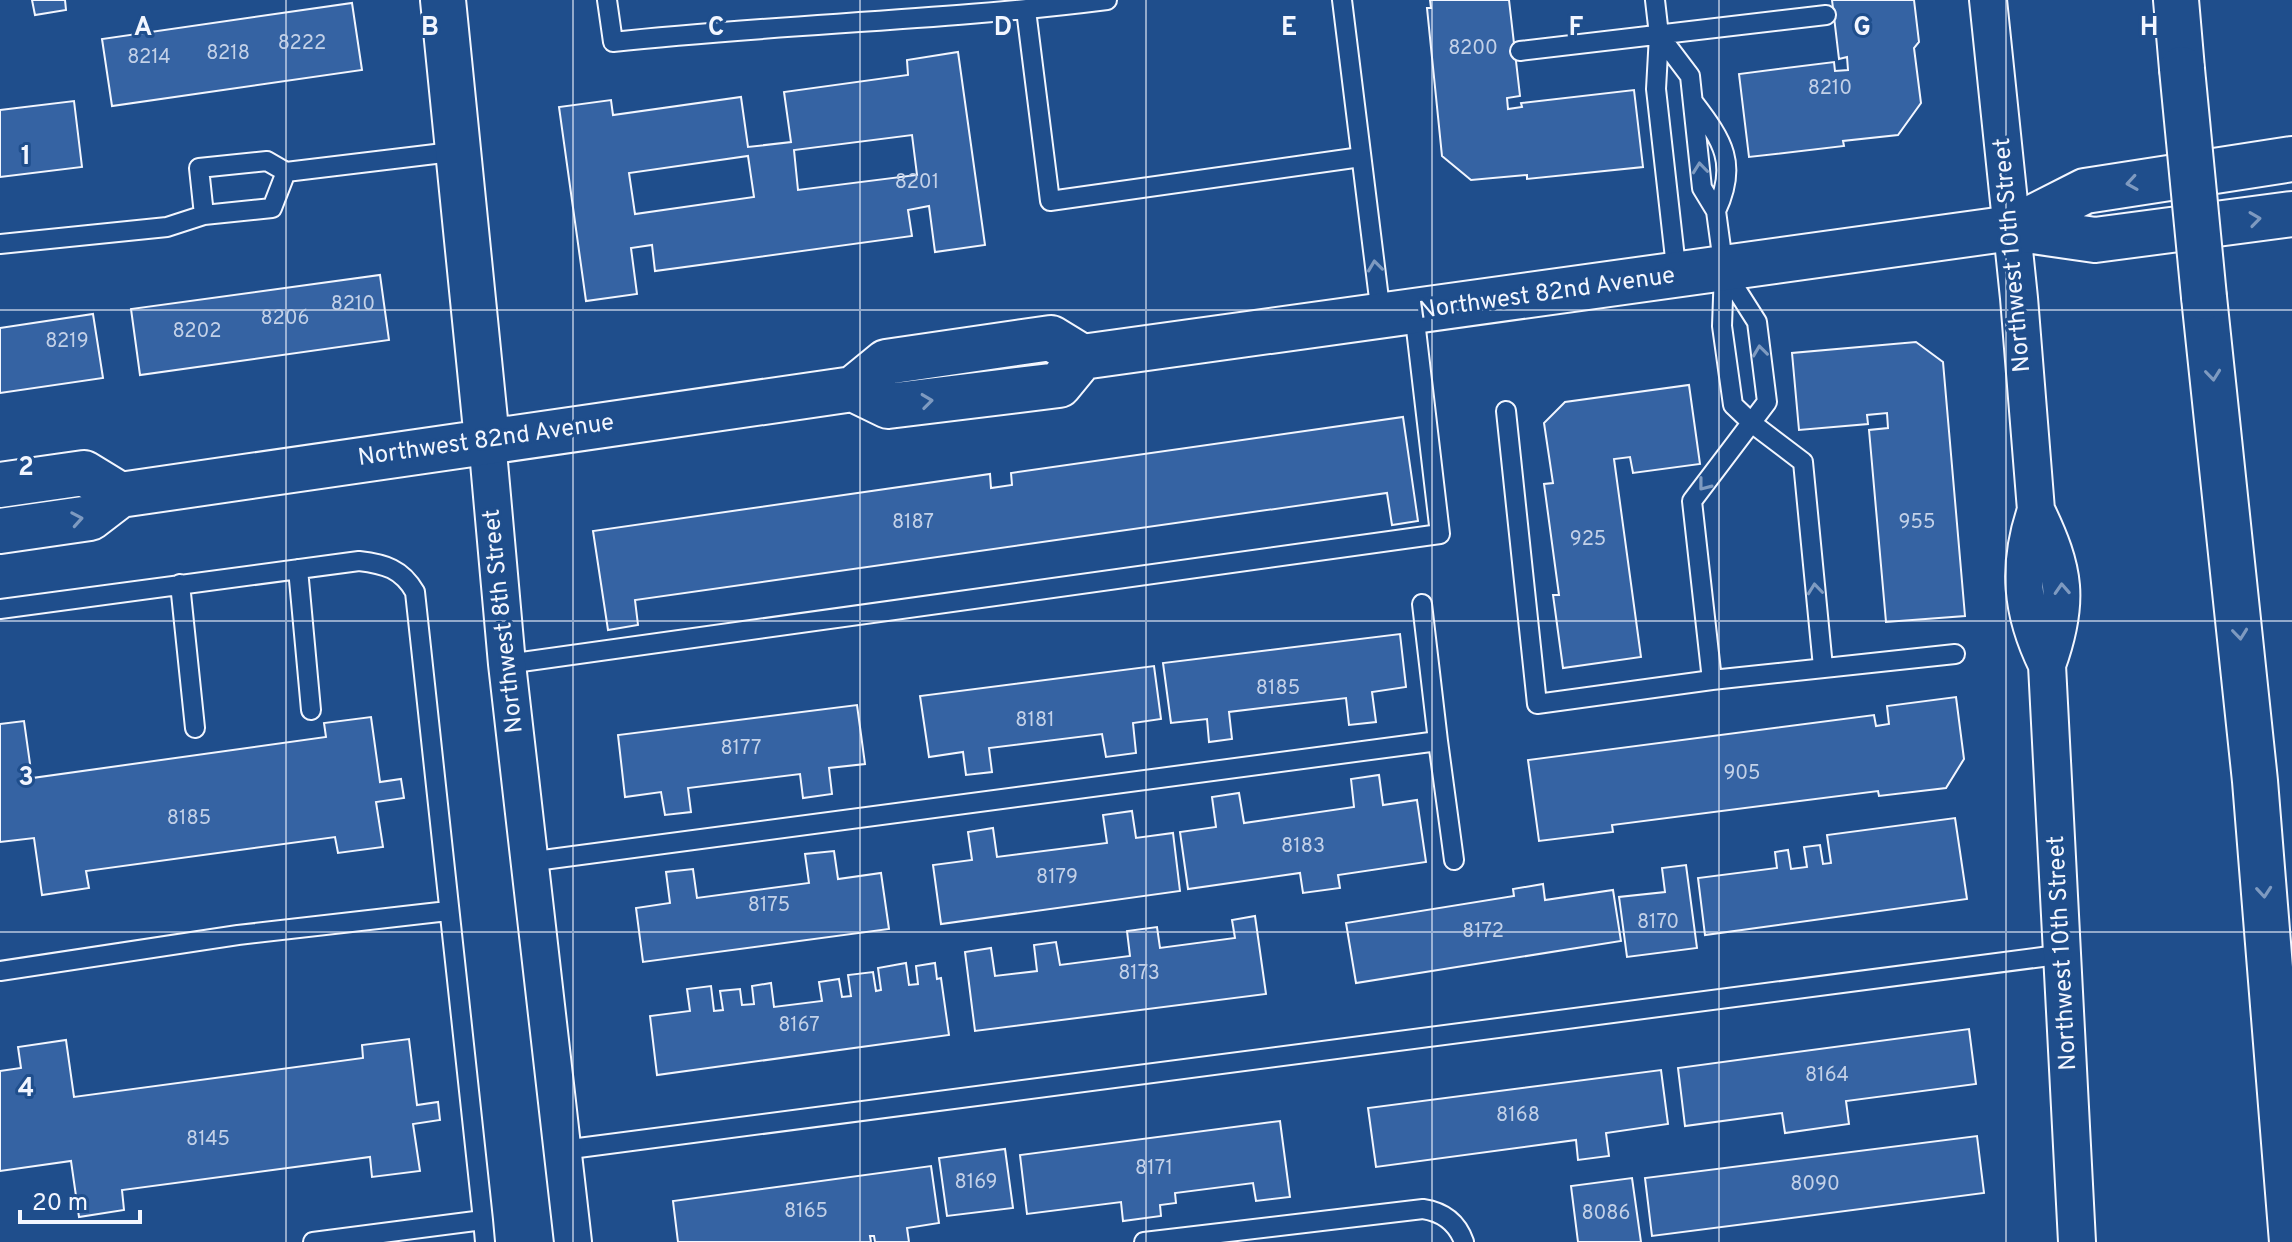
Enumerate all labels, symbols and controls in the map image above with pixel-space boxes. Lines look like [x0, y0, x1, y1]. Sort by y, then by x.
text: A [134, 12, 152, 45]
text: B [421, 12, 439, 45]
text: C [708, 12, 724, 45]
text: D [994, 12, 1012, 45]
text: E [1281, 12, 1297, 45]
text: F [1569, 12, 1584, 45]
text: G [1853, 12, 1871, 45]
text: H [2140, 12, 2158, 45]
house number: 8222 [278, 31, 326, 57]
house number: 8200 [1448, 36, 1498, 62]
house number: 8218 [206, 41, 250, 67]
house number: 8214 [127, 45, 171, 71]
house number: 8210 [1808, 76, 1852, 102]
street label: Northwest 10th Street [1988, 136, 2038, 374]
text: 1 [21, 141, 31, 174]
one-way arrow [1691, 161, 1708, 174]
house number: 8201 [895, 170, 939, 196]
one-way arrow [2125, 174, 2139, 191]
one-way arrow [2249, 211, 2262, 228]
one-way arrow [1367, 259, 1384, 272]
street label: Northwest 82nd Avenue [1417, 261, 1677, 327]
house number: 8210 [331, 292, 375, 318]
house number: 8206 [261, 306, 309, 332]
house number: 8202 [172, 319, 222, 345]
house number: 8219 [45, 329, 89, 355]
one-way arrow [1752, 344, 1769, 357]
one-way arrow [2204, 369, 2221, 382]
one-way arrow [921, 393, 934, 410]
street label: Northwest 82nd Avenue [356, 408, 616, 474]
text: 2 [18, 452, 34, 485]
one-way arrow [1699, 476, 1714, 490]
street label: Northwest 8th Street [477, 507, 531, 735]
house number: 8187 [892, 510, 934, 536]
house number: 955 [1899, 510, 1935, 536]
one-way arrow [70, 512, 84, 529]
house number: 925 [1570, 527, 1606, 553]
one-way arrow [1807, 582, 1824, 595]
one-way arrow [2054, 582, 2071, 595]
one-way arrow [2231, 627, 2248, 640]
house number: 8185 [1256, 676, 1300, 702]
house number: 8181 [1015, 708, 1055, 734]
house number: 8177 [720, 736, 762, 762]
house number: 905 [1723, 761, 1761, 787]
text: 3 [18, 762, 34, 795]
house number: 8185 [167, 806, 211, 832]
house number: 8183 [1281, 834, 1325, 860]
street label: Northwest 10th Street [2042, 835, 2084, 1071]
house number: 8179 [1036, 865, 1078, 891]
one-way arrow [2255, 886, 2272, 899]
house number: 8175 [748, 893, 790, 919]
house number: 8170 [1637, 910, 1679, 936]
house number: 8172 [1462, 919, 1504, 945]
house number: 8173 [1118, 961, 1160, 987]
house number: 8167 [778, 1013, 820, 1039]
house number: 8164 [1805, 1063, 1849, 1089]
text: 4 [18, 1073, 34, 1106]
house number: 8168 [1496, 1103, 1540, 1129]
house number: 8145 [186, 1127, 230, 1153]
house number: 8171 [1135, 1156, 1173, 1182]
house number: 8169 [955, 1170, 997, 1196]
house number: 8090 [1790, 1172, 1840, 1198]
scale bar [20, 1174, 140, 1224]
text: 20 m [32, 1189, 88, 1219]
house number: 8165 [784, 1199, 828, 1225]
house number: 8086 [1581, 1201, 1631, 1227]

